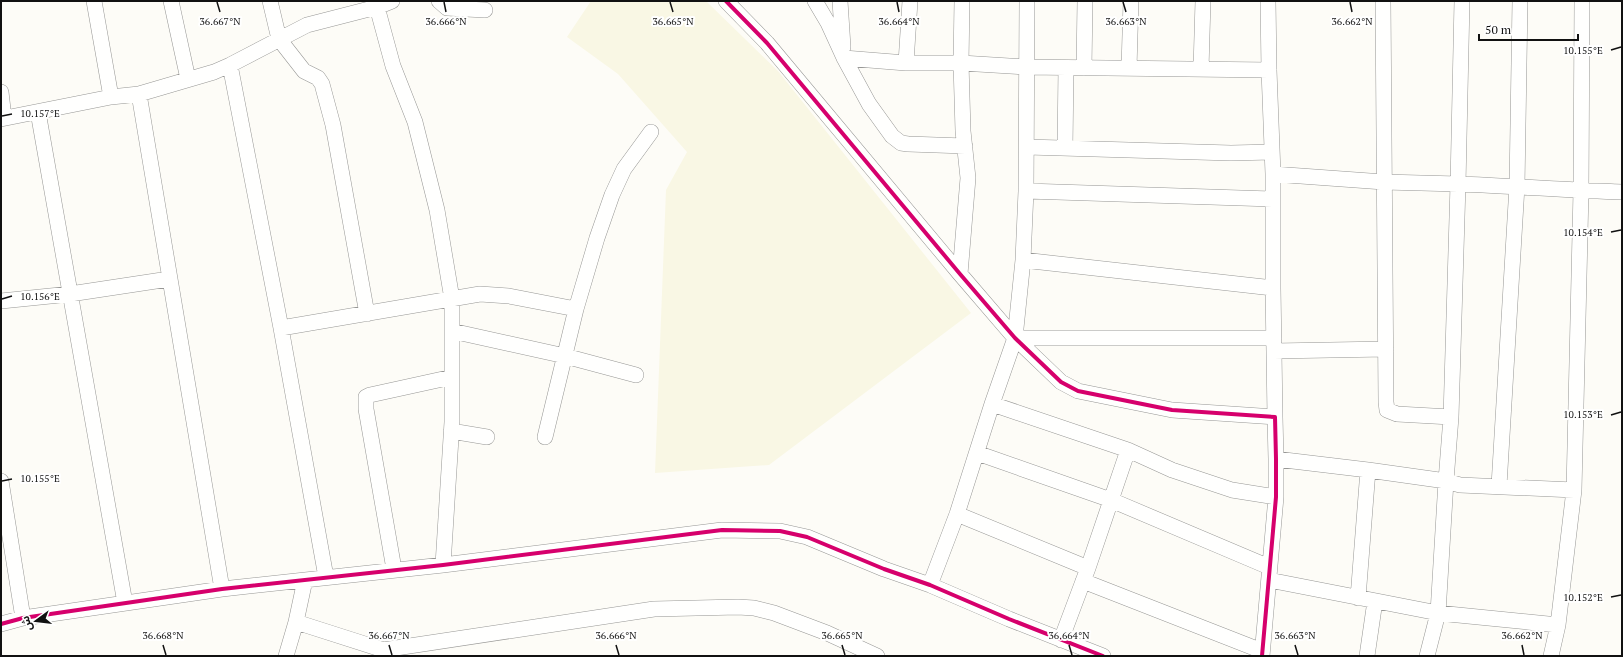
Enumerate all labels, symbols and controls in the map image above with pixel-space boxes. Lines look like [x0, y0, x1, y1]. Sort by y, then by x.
text: 36.667°N [200, 15, 241, 28]
text: 36.666°N [426, 15, 467, 28]
text: 36.665°N [653, 15, 694, 28]
text: 36.664°N [879, 15, 920, 28]
text: 36.663°N [1106, 15, 1147, 28]
text: 36.662°N [1332, 15, 1373, 28]
scale bar [1479, 16, 1578, 42]
text: 50 m [1485, 22, 1512, 37]
text: 10.155°E [1563, 44, 1603, 57]
text: 10.157°E [20, 107, 60, 120]
text: 10.154°E [1563, 226, 1603, 239]
text: 10.156°E [20, 290, 60, 303]
text: 10.153°E [1563, 408, 1603, 421]
text: 10.155°E [20, 472, 60, 485]
text: 10.152°E [1563, 591, 1603, 604]
north arrow [16, 601, 56, 641]
text: ش [18, 614, 35, 633]
text: 36.668°N [143, 629, 184, 642]
text: 36.667°N [369, 629, 410, 642]
text: 36.666°N [596, 629, 637, 642]
text: 36.665°N [822, 629, 863, 642]
text: 36.664°N [1049, 629, 1090, 642]
text: 36.663°N [1275, 629, 1316, 642]
text: 36.662°N [1502, 629, 1543, 642]

